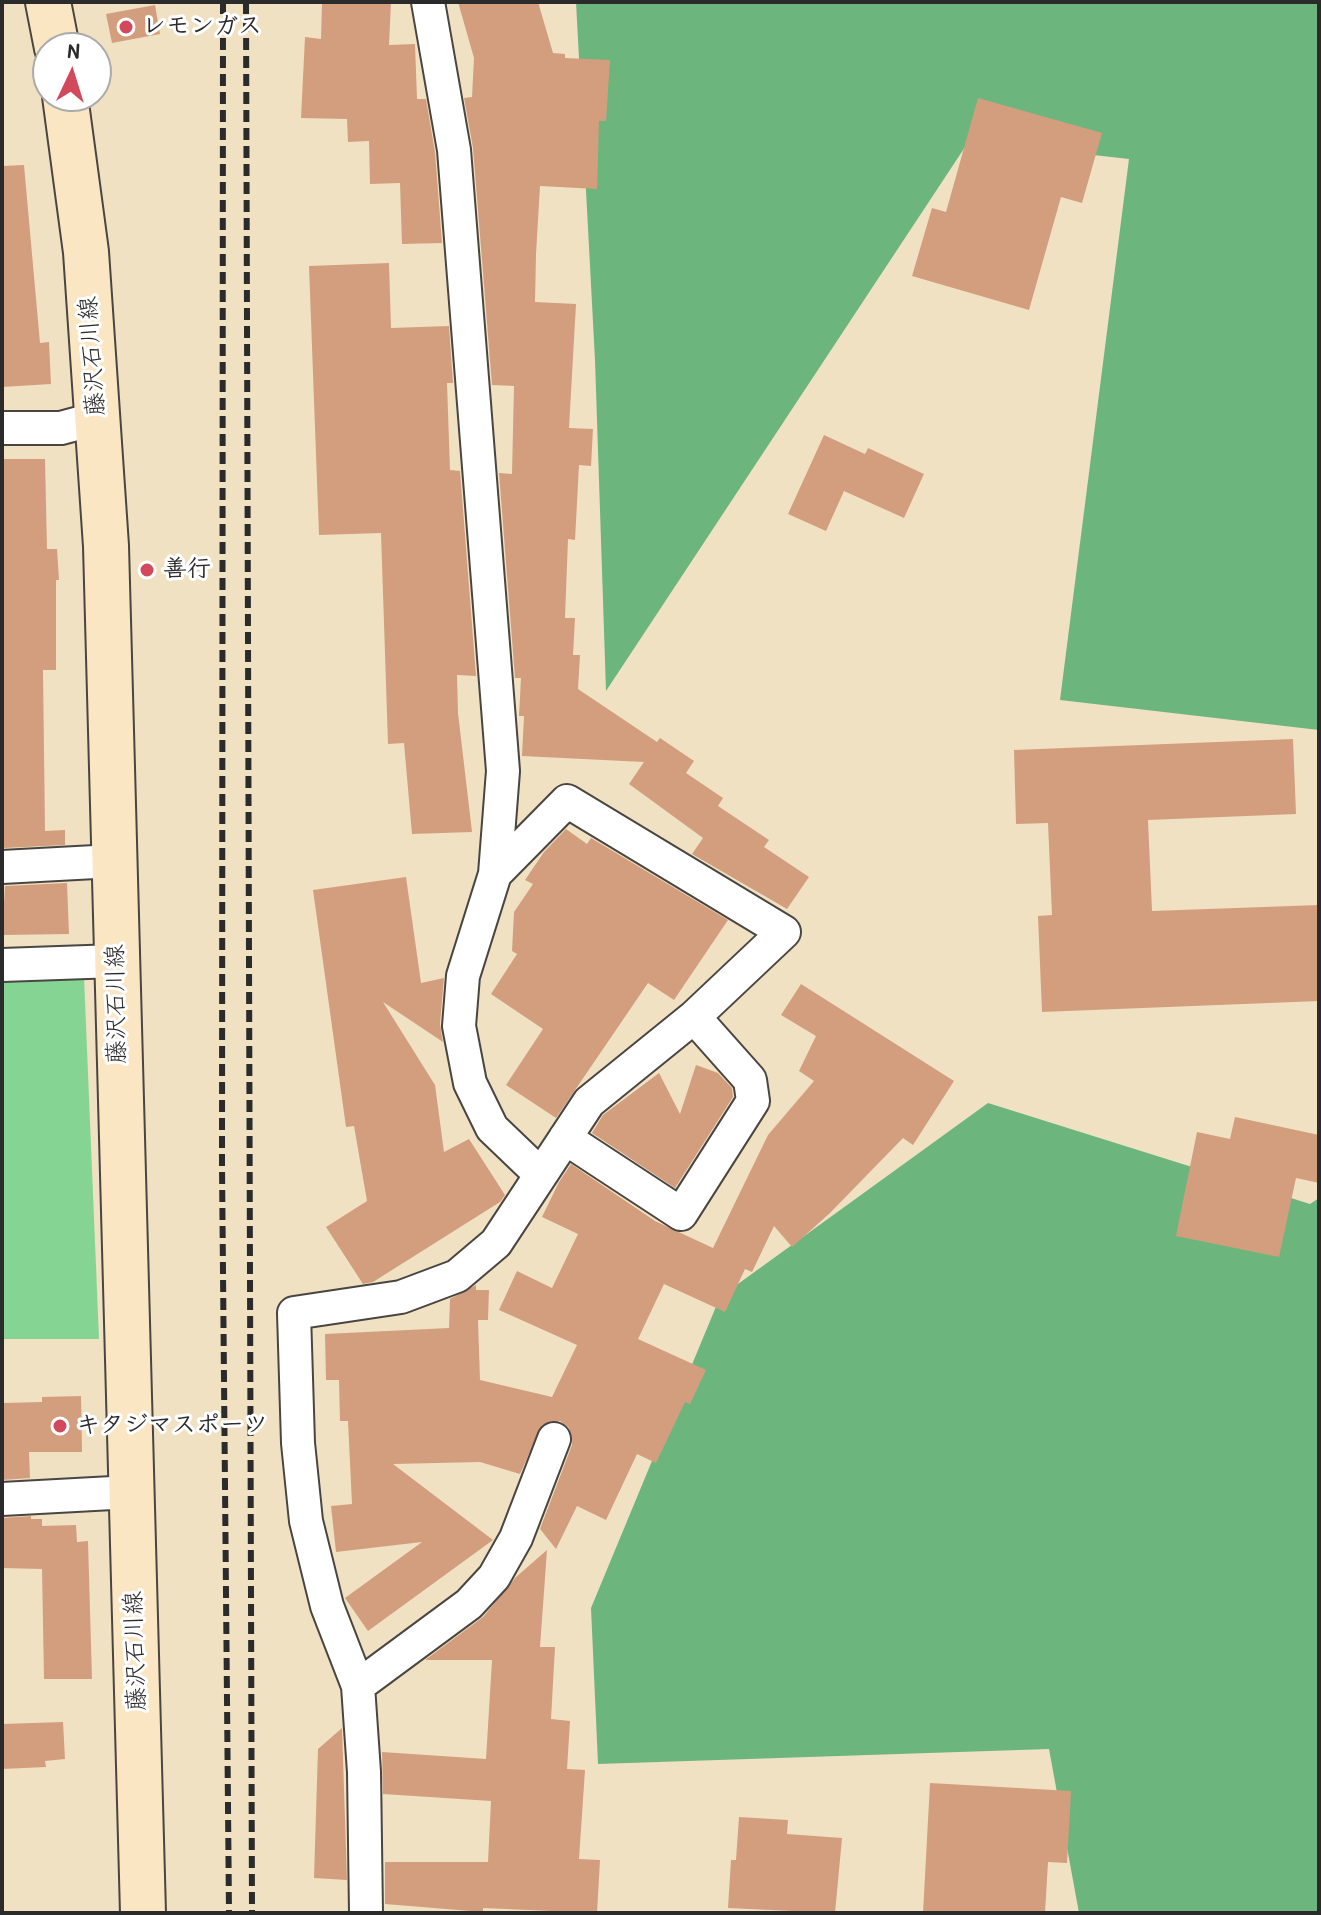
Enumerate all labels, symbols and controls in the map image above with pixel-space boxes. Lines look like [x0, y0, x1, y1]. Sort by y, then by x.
place label: レモンガス [142, 13, 262, 41]
marker: レモンガス [117, 18, 135, 36]
north arrow [32, 32, 112, 112]
text: N [67, 35, 80, 65]
street label: 藤沢石川線 [74, 295, 112, 417]
place label: 善行 [163, 556, 211, 584]
marker: 善行 [138, 561, 156, 579]
street label: 藤沢石川線 [102, 944, 132, 1064]
place label: キタジマスポーツ [76, 1412, 268, 1440]
marker: キタジマスポーツ [51, 1417, 69, 1435]
street label: 藤沢石川線 [120, 1591, 152, 1711]

